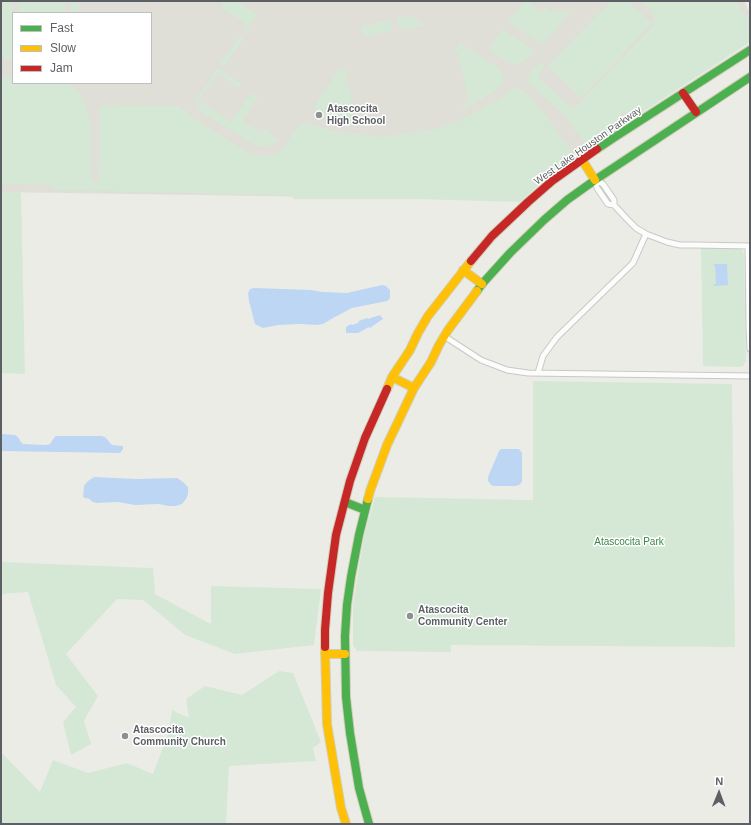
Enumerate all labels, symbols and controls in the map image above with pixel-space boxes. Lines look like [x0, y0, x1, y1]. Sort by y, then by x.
legend [12, 12, 152, 84]
text: Fast [50, 21, 73, 35]
text: Slow [50, 41, 76, 55]
text: Jam [50, 61, 73, 75]
place label: Atascocita High School [327, 103, 385, 126]
street label: West Lake Houston Parkway [532, 104, 644, 188]
marker: Atascocita High School [314, 110, 324, 120]
park label: Atascocita Park [594, 536, 664, 548]
place label: Atascocita Community Center [418, 604, 507, 628]
marker: Atascocita Community Center [405, 611, 415, 621]
place label: Atascocita Community Church [133, 724, 226, 748]
marker: Atascocita Community Church [120, 731, 130, 741]
north arrow [699, 773, 739, 813]
text: N [715, 775, 723, 787]

